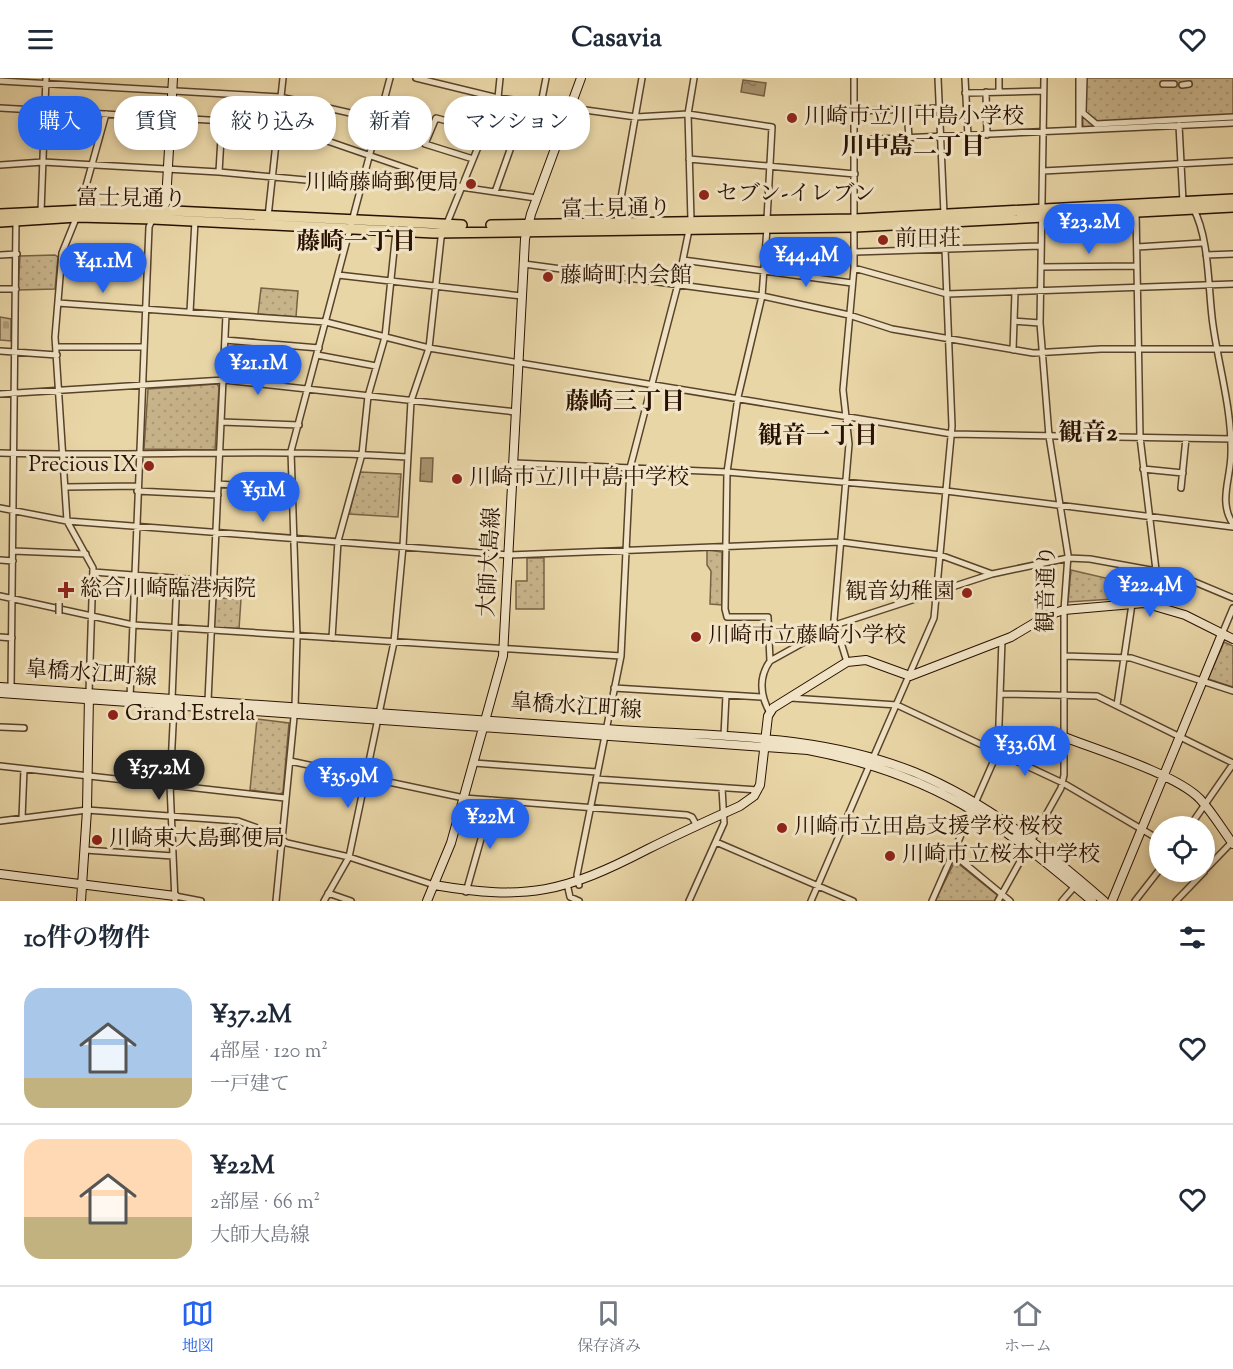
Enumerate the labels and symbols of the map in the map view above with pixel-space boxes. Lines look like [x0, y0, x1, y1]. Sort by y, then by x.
place label: 川崎市立川中島小学校 [804, 102, 1024, 134]
marker: 川崎市立川中島小学校 [785, 111, 799, 125]
district label: 川中島二丁目 [841, 131, 985, 165]
place label: 川崎藤崎郵便局 [305, 168, 459, 200]
marker: 川崎藤崎郵便局 [464, 177, 478, 191]
place label: セブン-イレブン [716, 179, 876, 211]
street label: 富士見通り [76, 183, 186, 217]
marker: セブン-イレブン [697, 188, 711, 202]
street label: 富士見通り [561, 193, 671, 227]
pin: ¥23.2M [1040, 204, 1138, 255]
place label: 前田荘 [895, 224, 961, 256]
district label: 藤崎一丁目 [296, 226, 416, 260]
marker: 前田荘 [876, 233, 890, 247]
pin: ¥44.4M [757, 237, 855, 288]
pin: ¥41.1M [54, 243, 152, 294]
place label: 藤崎町内会館 [560, 261, 692, 293]
marker: 藤崎町内会館 [541, 270, 555, 284]
pin: ¥21.1M [209, 345, 307, 396]
district label: 藤崎三丁目 [565, 386, 685, 420]
district label: 観音2 [1058, 417, 1118, 451]
district label: 観音一丁目 [758, 420, 878, 454]
place label: Precious IX [29, 450, 137, 482]
marker: Precious IX [142, 459, 156, 473]
place label: 川崎市立川中島中学校 [469, 463, 689, 495]
pin: ¥51M [227, 472, 299, 523]
marker: 川崎市立川中島中学校 [450, 472, 464, 486]
street label: 大師大島線 [472, 506, 510, 618]
street label: 観音通り [1031, 545, 1065, 633]
pin: ¥22.4M [1101, 567, 1199, 618]
place label: 総合川崎臨港病院 [80, 574, 256, 606]
place label: 観音幼稚園 [845, 577, 955, 609]
marker: 総合川崎臨港病院 [57, 581, 75, 599]
marker: 観音幼稚園 [960, 586, 974, 600]
place label: 川崎市立藤崎小学校 [708, 621, 906, 653]
marker: 川崎市立藤崎小学校 [689, 630, 703, 644]
street label: 皐橋水江町線 [24, 654, 158, 696]
street label: 皐橋水江町線 [509, 687, 643, 729]
place label: Grand Estrela [125, 699, 255, 731]
marker: Grand Estrela [106, 708, 120, 722]
pin: ¥33.6M [976, 726, 1074, 777]
pin: ¥37.2M [110, 750, 208, 801]
pin: ¥35.9M [299, 758, 397, 809]
pin: ¥22M [454, 799, 526, 850]
place label: 川崎市立田島支援学校 桜校 [794, 812, 1063, 844]
marker: 川崎市立田島支援学校 桜校 [775, 821, 789, 835]
place label: 川崎東大島郵便局 [109, 824, 285, 856]
marker: 川崎東大島郵便局 [90, 833, 104, 847]
place label: 川崎市立桜本中学校 [902, 840, 1100, 872]
marker: 川崎市立桜本中学校 [883, 849, 897, 863]

